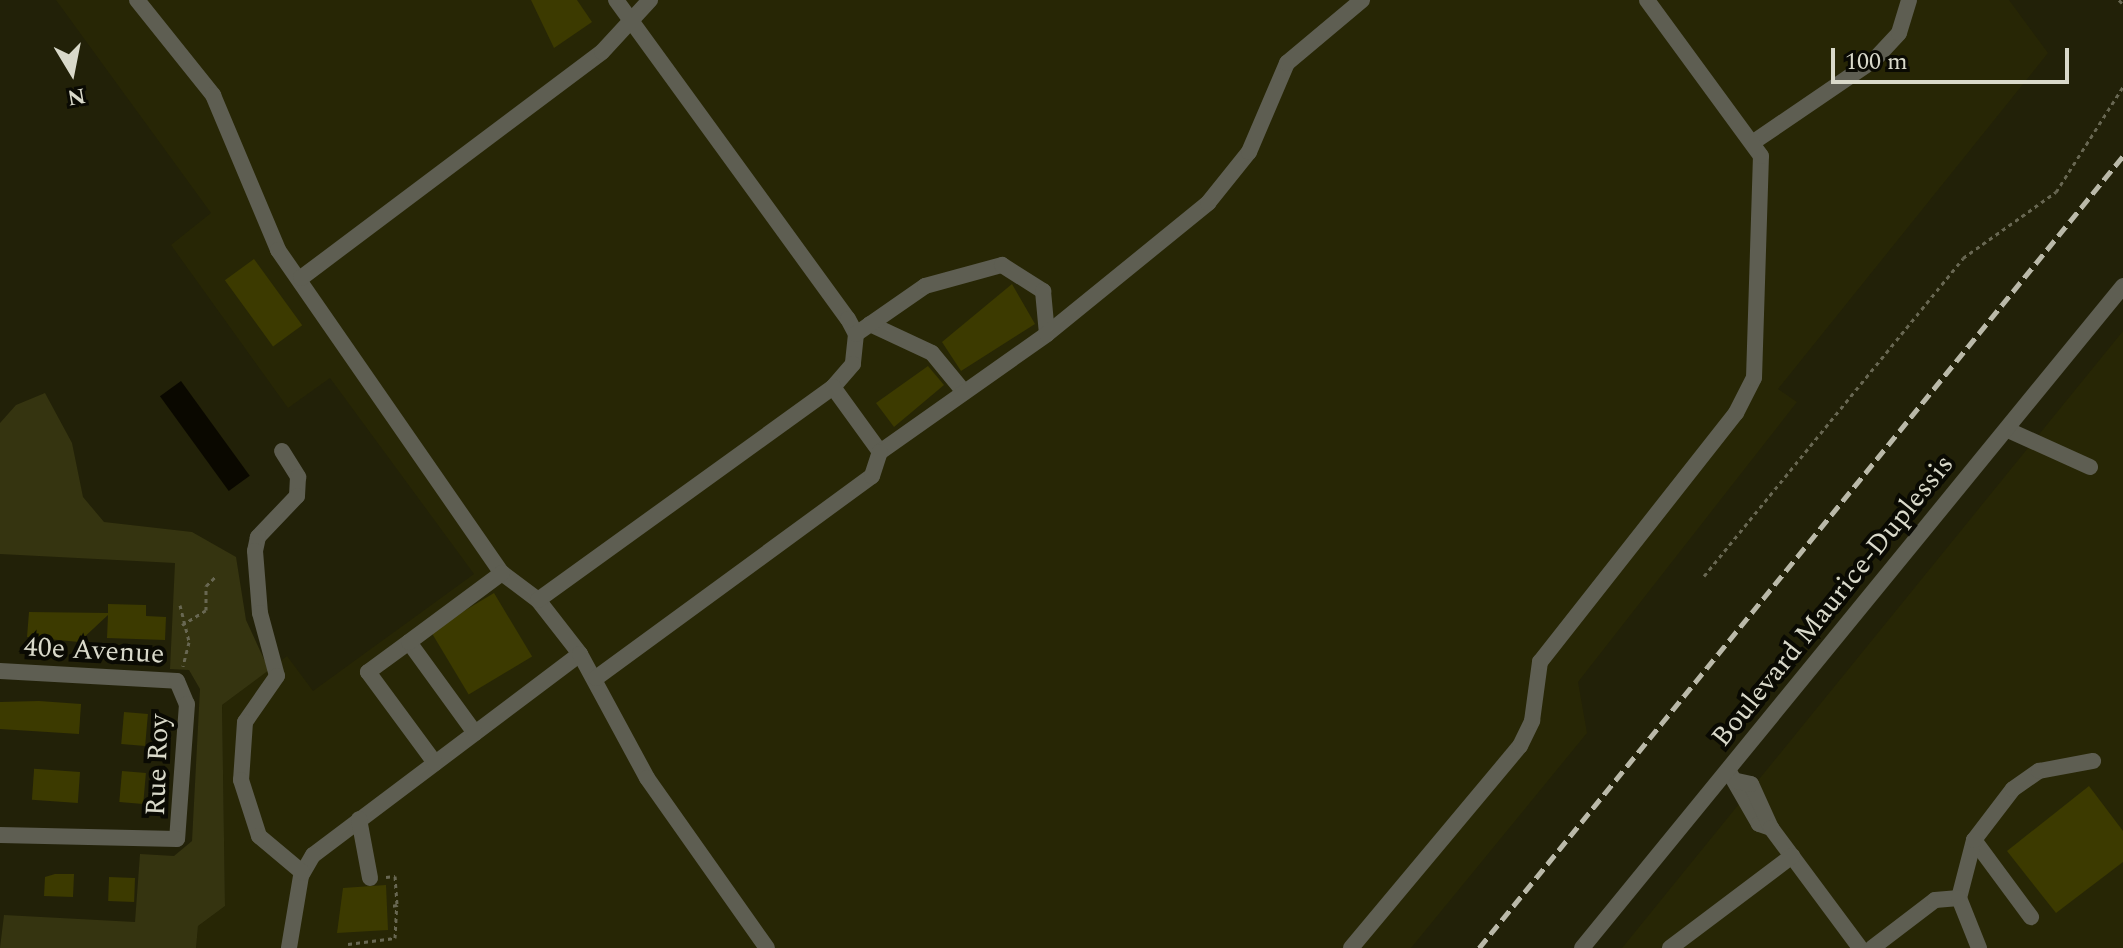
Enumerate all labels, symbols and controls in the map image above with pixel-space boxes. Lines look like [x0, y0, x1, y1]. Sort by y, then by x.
north arrow [32, 32, 112, 112]
scale bar [1835, 32, 2073, 82]
text: 100 m [1845, 44, 1908, 80]
text: N [65, 78, 88, 114]
street label: Boulevard Maurice-Duplessis [1705, 448, 1961, 754]
street label: 40e Avenue [23, 631, 165, 671]
street label: Rue Roy [139, 714, 177, 816]

